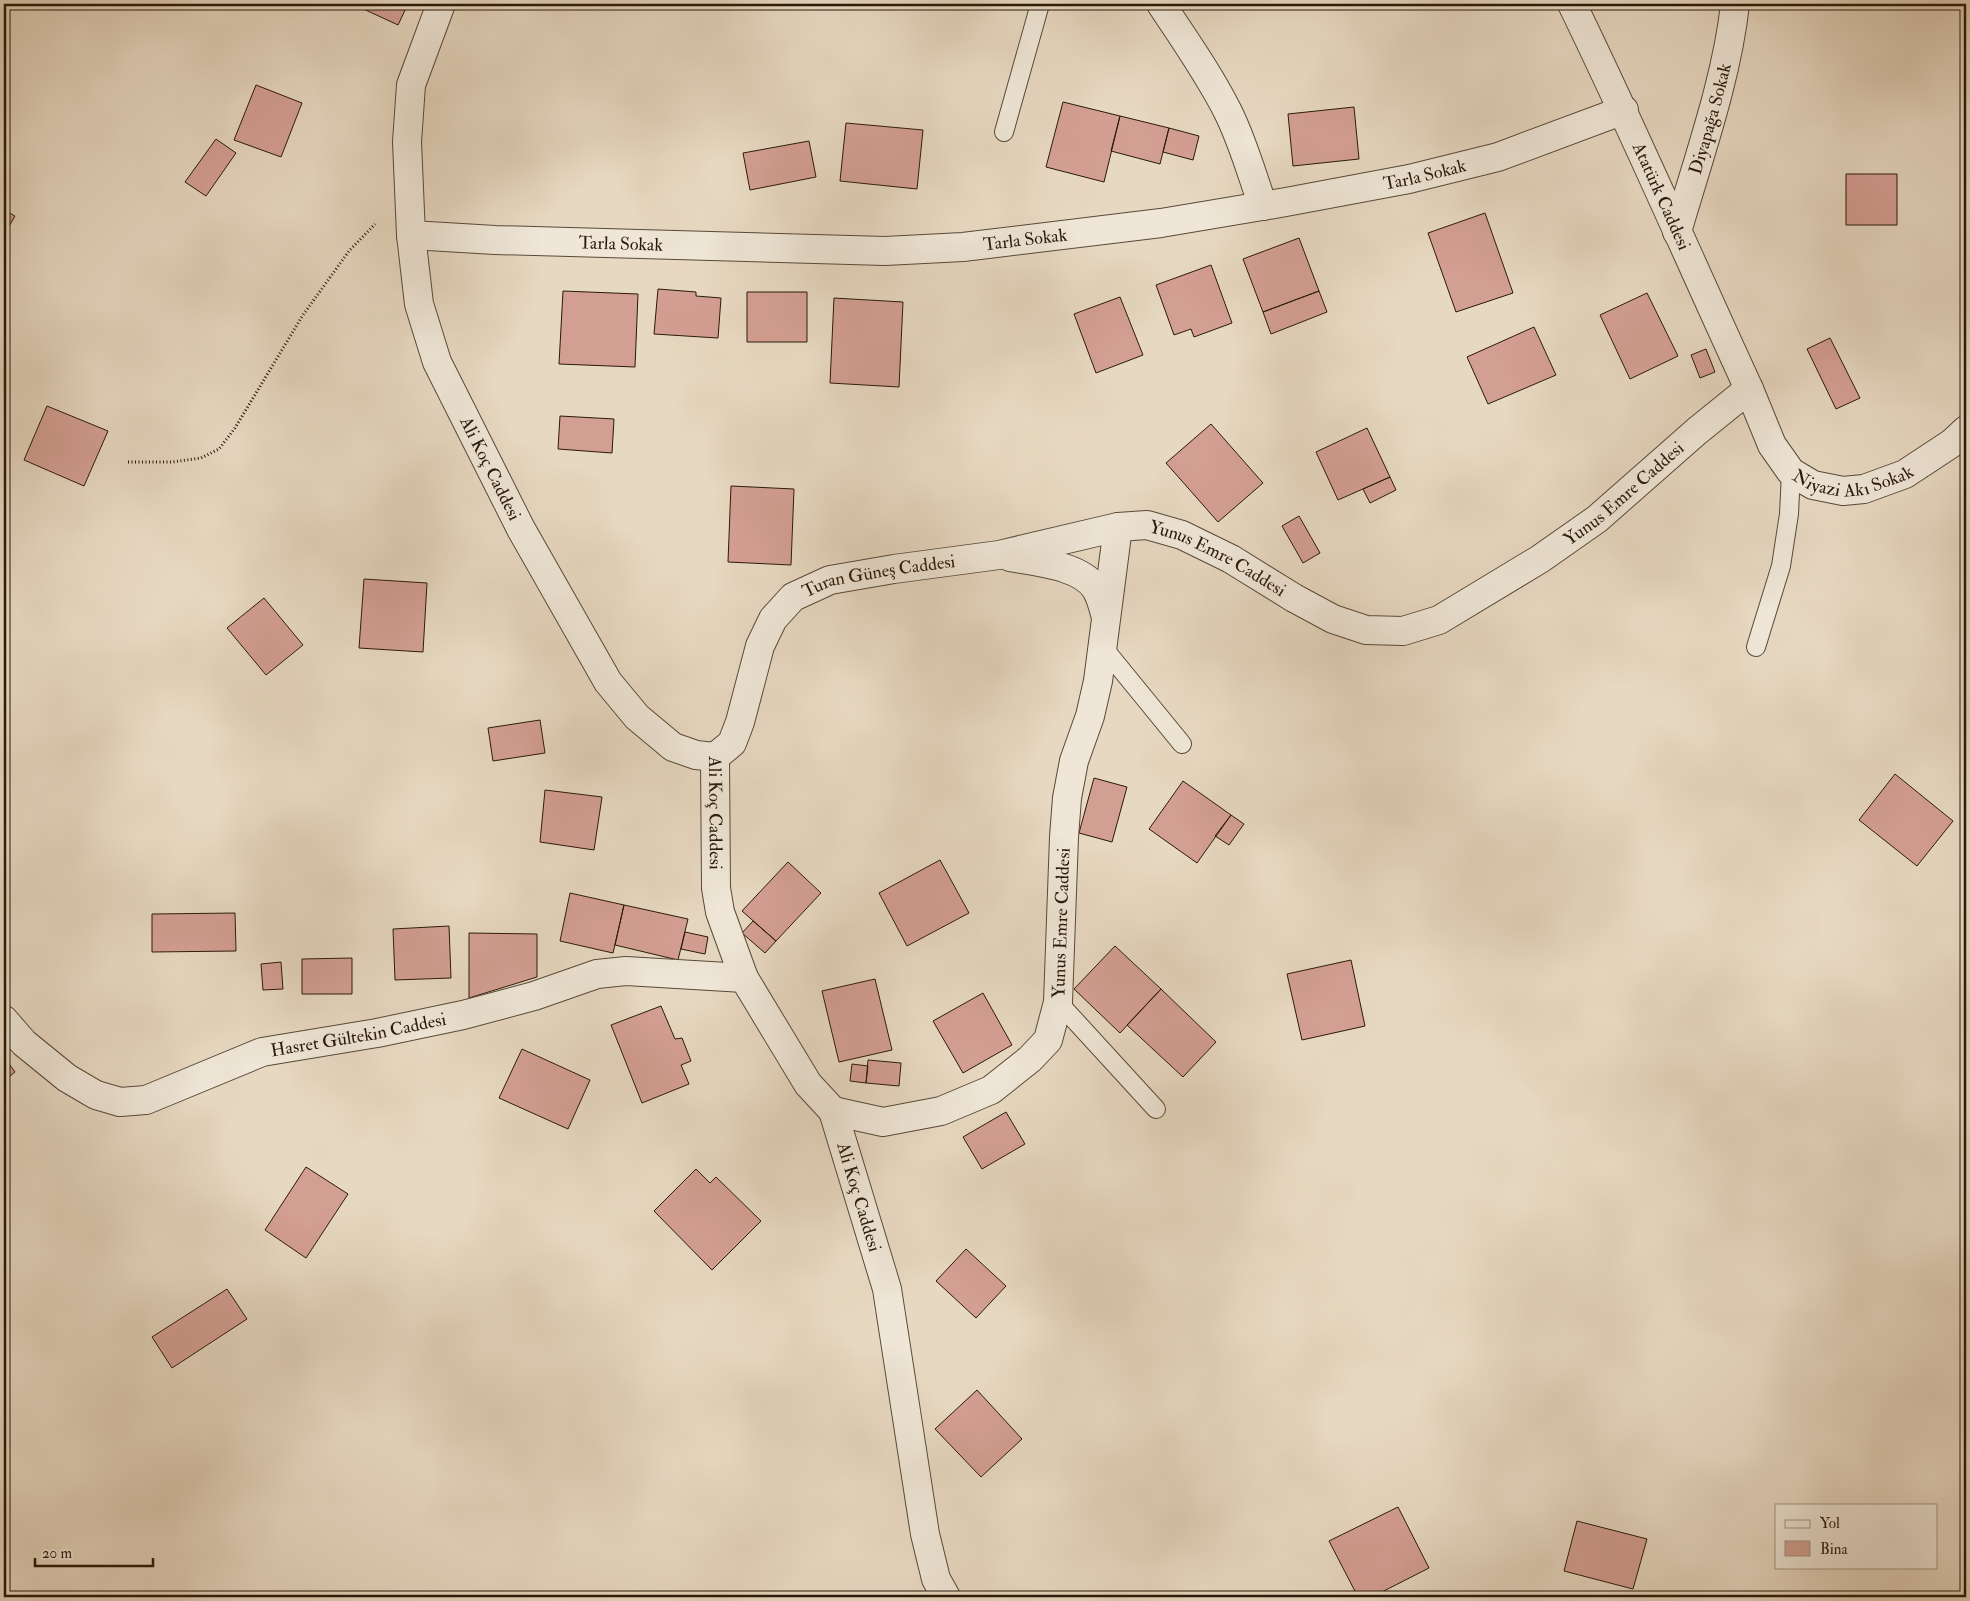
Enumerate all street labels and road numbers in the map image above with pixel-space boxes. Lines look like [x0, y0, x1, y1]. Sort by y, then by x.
street label: Diyapağa Sokak [1684, 61, 1737, 177]
street label: Atatürk Caddesi [1626, 138, 1696, 254]
street label: Tarla Sokak [1382, 154, 1469, 196]
street label: Tarla Sokak [982, 223, 1069, 256]
street label: Tarla Sokak [578, 231, 664, 257]
street label: Ali Koç Caddesi [454, 412, 526, 525]
street label: Yunus Emre Caddesi [1559, 437, 1689, 551]
street label: Niyazi Akı Sokak [1791, 454, 1917, 478]
street label: Yunus Emre Caddesi [1147, 515, 1290, 602]
street label: Turan Güneş Caddesi [799, 550, 957, 603]
street label: Ali Koç Caddesi [703, 755, 727, 870]
street label: Yunus Emre Caddesi [1047, 847, 1076, 998]
street label: Hasret Gültekin Caddesi [269, 1008, 448, 1062]
street label: Ali Koç Caddesi [831, 1139, 886, 1255]

